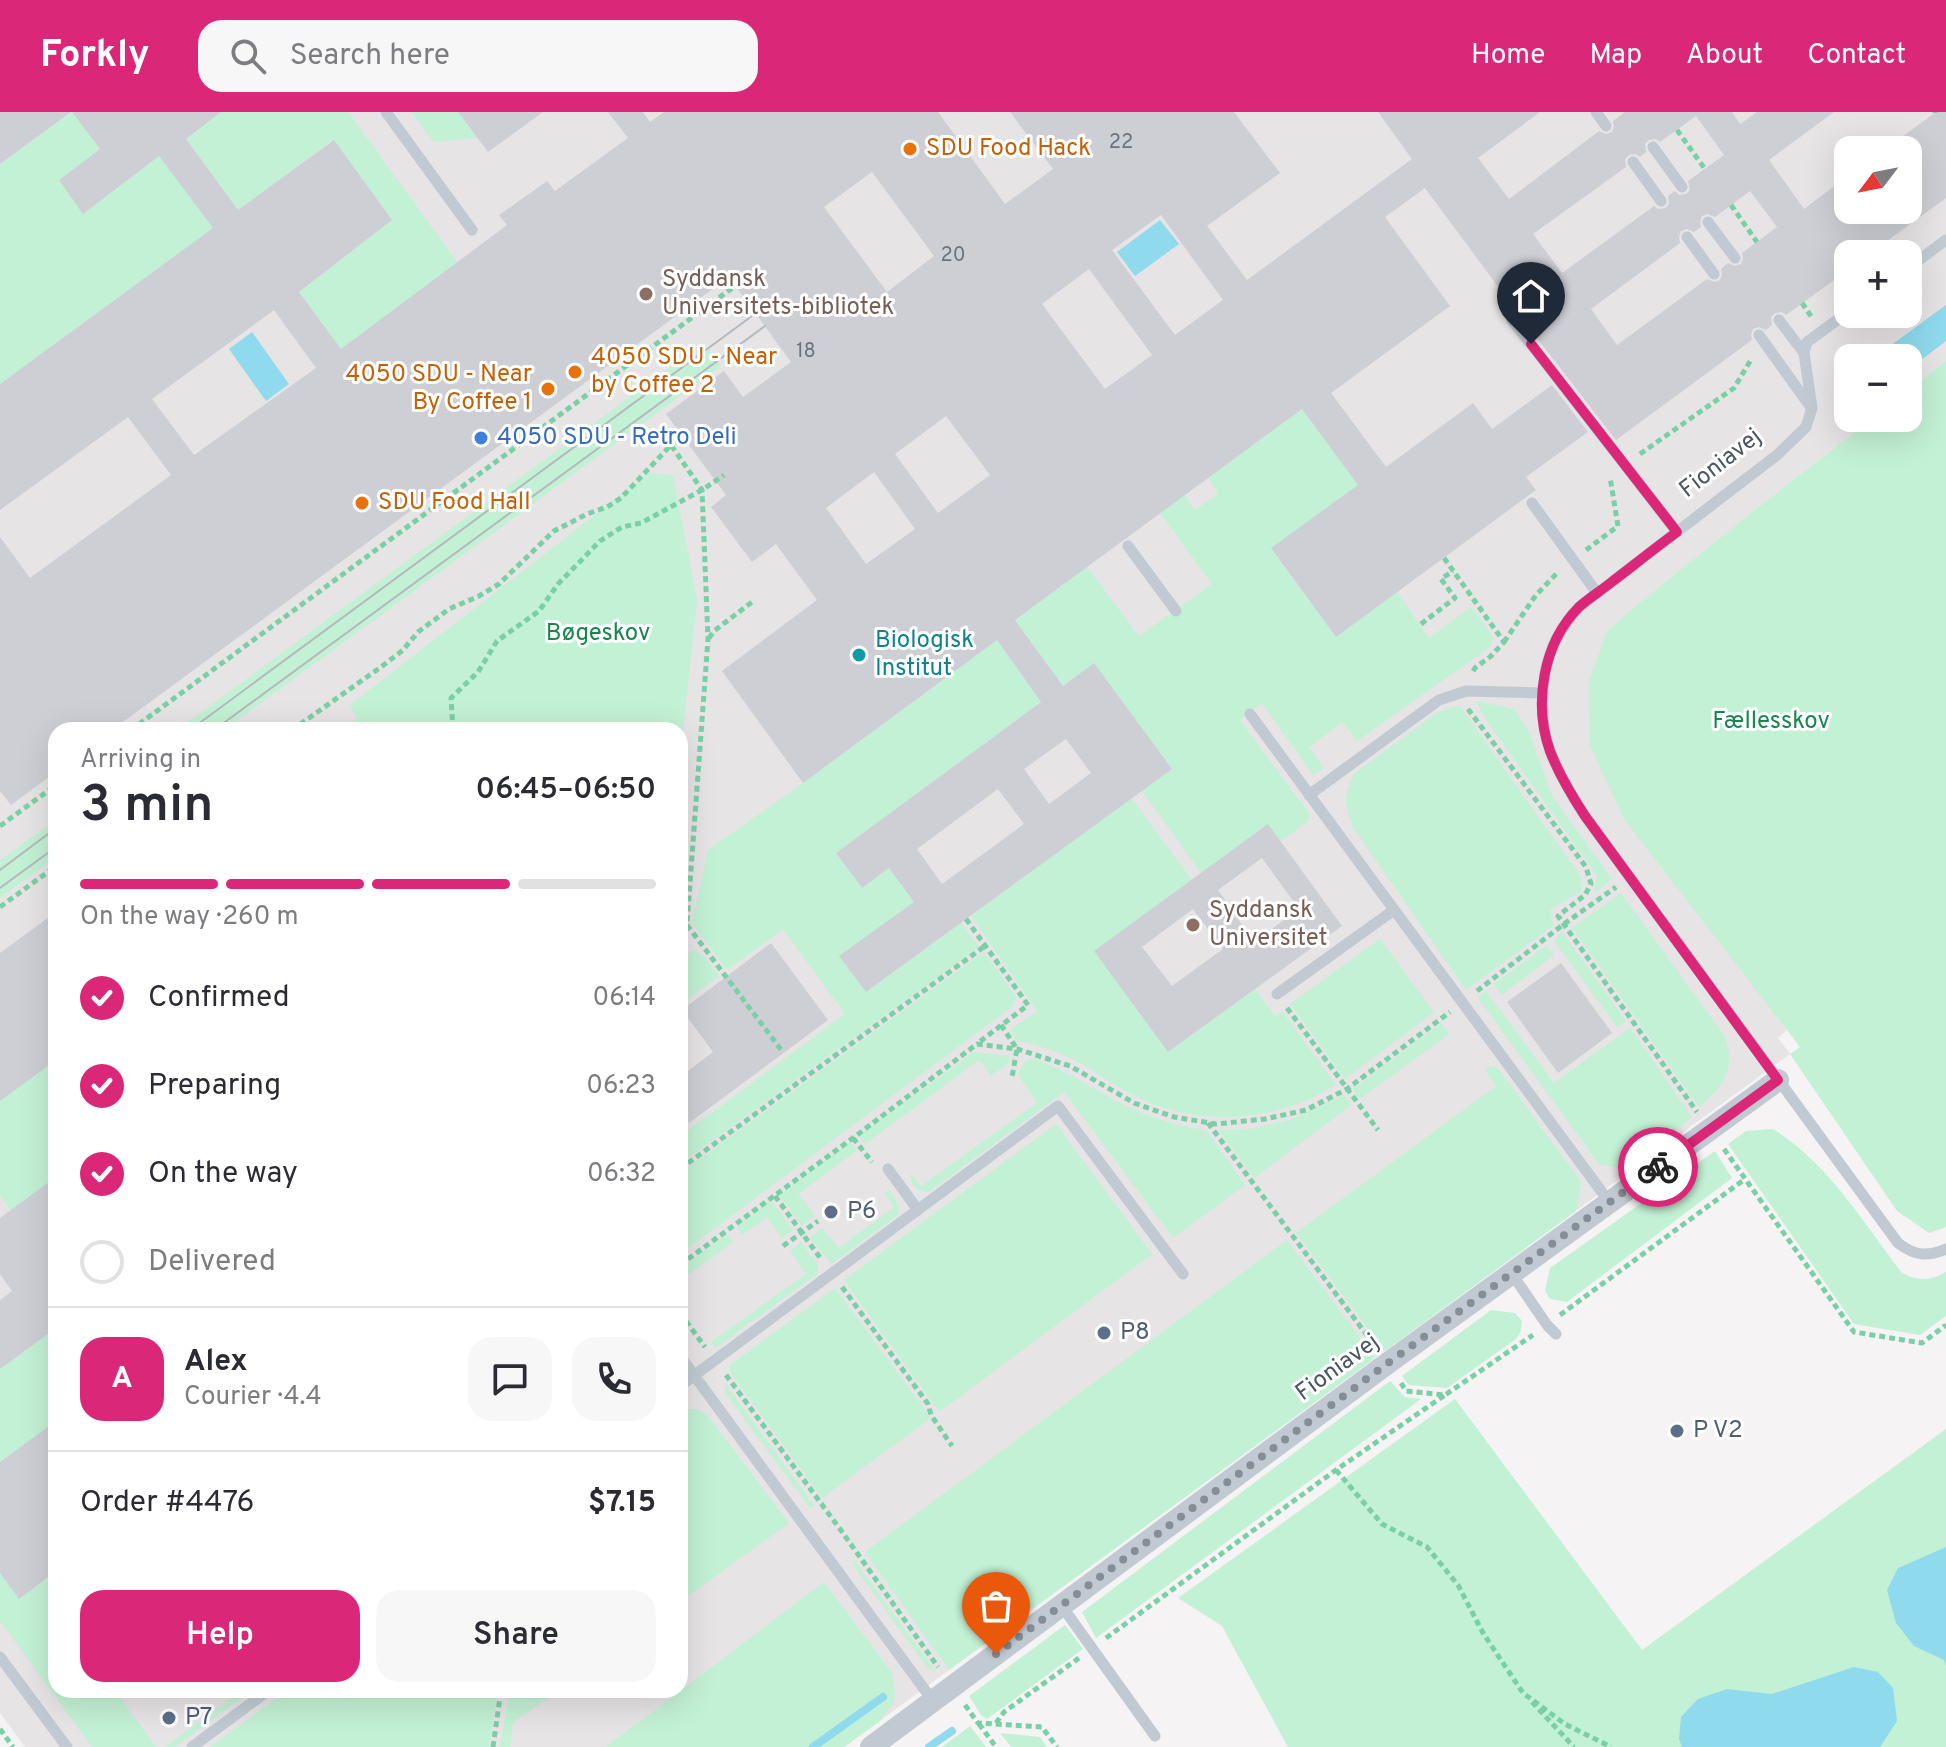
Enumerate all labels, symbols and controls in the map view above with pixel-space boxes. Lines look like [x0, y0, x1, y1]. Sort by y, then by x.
search box [198, 20, 758, 92]
text: Forkly [40, 32, 150, 81]
icon: search [226, 34, 270, 78]
text: Search here [290, 38, 450, 75]
text: Home [1471, 38, 1545, 74]
text: Map [1589, 38, 1642, 74]
text: About [1686, 38, 1763, 74]
text: Contact [1807, 38, 1906, 74]
house number: 22 [1109, 130, 1133, 156]
place label: SDU Food Hack [926, 134, 1091, 164]
north arrow [1834, 136, 1922, 224]
map controls [1834, 136, 1922, 432]
marker: SDU Food Hack [901, 140, 919, 158]
button: + [1834, 240, 1922, 328]
house number: 20 [940, 243, 966, 269]
pin [1497, 262, 1565, 344]
place label: Syddansk Universitets-bibliotek [662, 265, 894, 323]
icon: home [1509, 274, 1553, 318]
marker: Syddansk Universitets-bibliotek [637, 285, 655, 303]
house number: 18 [796, 339, 816, 365]
place label: 4050 SDU - Near by Coffee 2 [591, 343, 777, 401]
button: − [1834, 344, 1922, 432]
place label: 4050 SDU - Near By Coffee 1 [346, 360, 532, 418]
marker: 4050 SDU - Near by Coffee 2 [566, 363, 584, 381]
marker: 4050 SDU - Near By Coffee 1 [539, 380, 557, 398]
place label: 4050 SDU - Retro Deli [497, 423, 737, 453]
street label: Fioniavej [1674, 423, 1768, 505]
marker: 4050 SDU - Retro Deli [472, 429, 490, 447]
place label: SDU Food Hall [378, 488, 530, 518]
marker: SDU Food Hall [353, 494, 371, 512]
park label: Bøgeskov [546, 619, 650, 649]
place label: Biologisk Institut [875, 626, 974, 684]
marker: Biologisk Institut [850, 646, 868, 664]
park label: Fællesskov [1712, 707, 1830, 737]
text: Arriving in [80, 744, 201, 777]
text: 06:45–06:50 [476, 772, 656, 809]
text: 3 min [80, 774, 213, 840]
place label: Syddansk Universitet [1209, 896, 1328, 954]
text: On the way · 260 m [80, 901, 298, 934]
marker: Syddansk Universitet [1184, 916, 1202, 934]
icon: check [80, 976, 124, 1020]
text: Confirmed [148, 980, 290, 1017]
text: 06:14 [593, 982, 656, 1015]
icon: check [80, 1064, 124, 1108]
text: Preparing [148, 1068, 281, 1105]
text: 06:23 [586, 1070, 656, 1103]
courier [1618, 1127, 1698, 1207]
icon: bike [1636, 1145, 1680, 1189]
icon: check [80, 1152, 124, 1196]
text: On the way [148, 1156, 298, 1193]
text: 06:32 [587, 1158, 656, 1191]
place label: P6 [847, 1197, 876, 1227]
marker: P6 [822, 1203, 840, 1221]
text: Delivered [148, 1244, 276, 1281]
place label: P8 [1120, 1318, 1150, 1348]
marker: P8 [1095, 1324, 1113, 1342]
street label: Fioniavej [1290, 1328, 1386, 1408]
button: chat [468, 1337, 552, 1421]
button: phone [572, 1337, 656, 1421]
text: Alex [184, 1344, 248, 1381]
text: A [111, 1361, 133, 1398]
text: Courier · 4.4 [184, 1381, 322, 1414]
place label: P V2 [1693, 1416, 1743, 1446]
marker: P V2 [1668, 1422, 1686, 1440]
text: Order #4476 [80, 1485, 254, 1522]
text: $7.15 [588, 1485, 656, 1522]
pin [962, 1572, 1030, 1654]
icon: bag [974, 1584, 1018, 1628]
button: Help [80, 1590, 360, 1682]
button: Share [376, 1590, 656, 1682]
place label: P7 [185, 1703, 212, 1733]
marker: P7 [160, 1709, 178, 1727]

